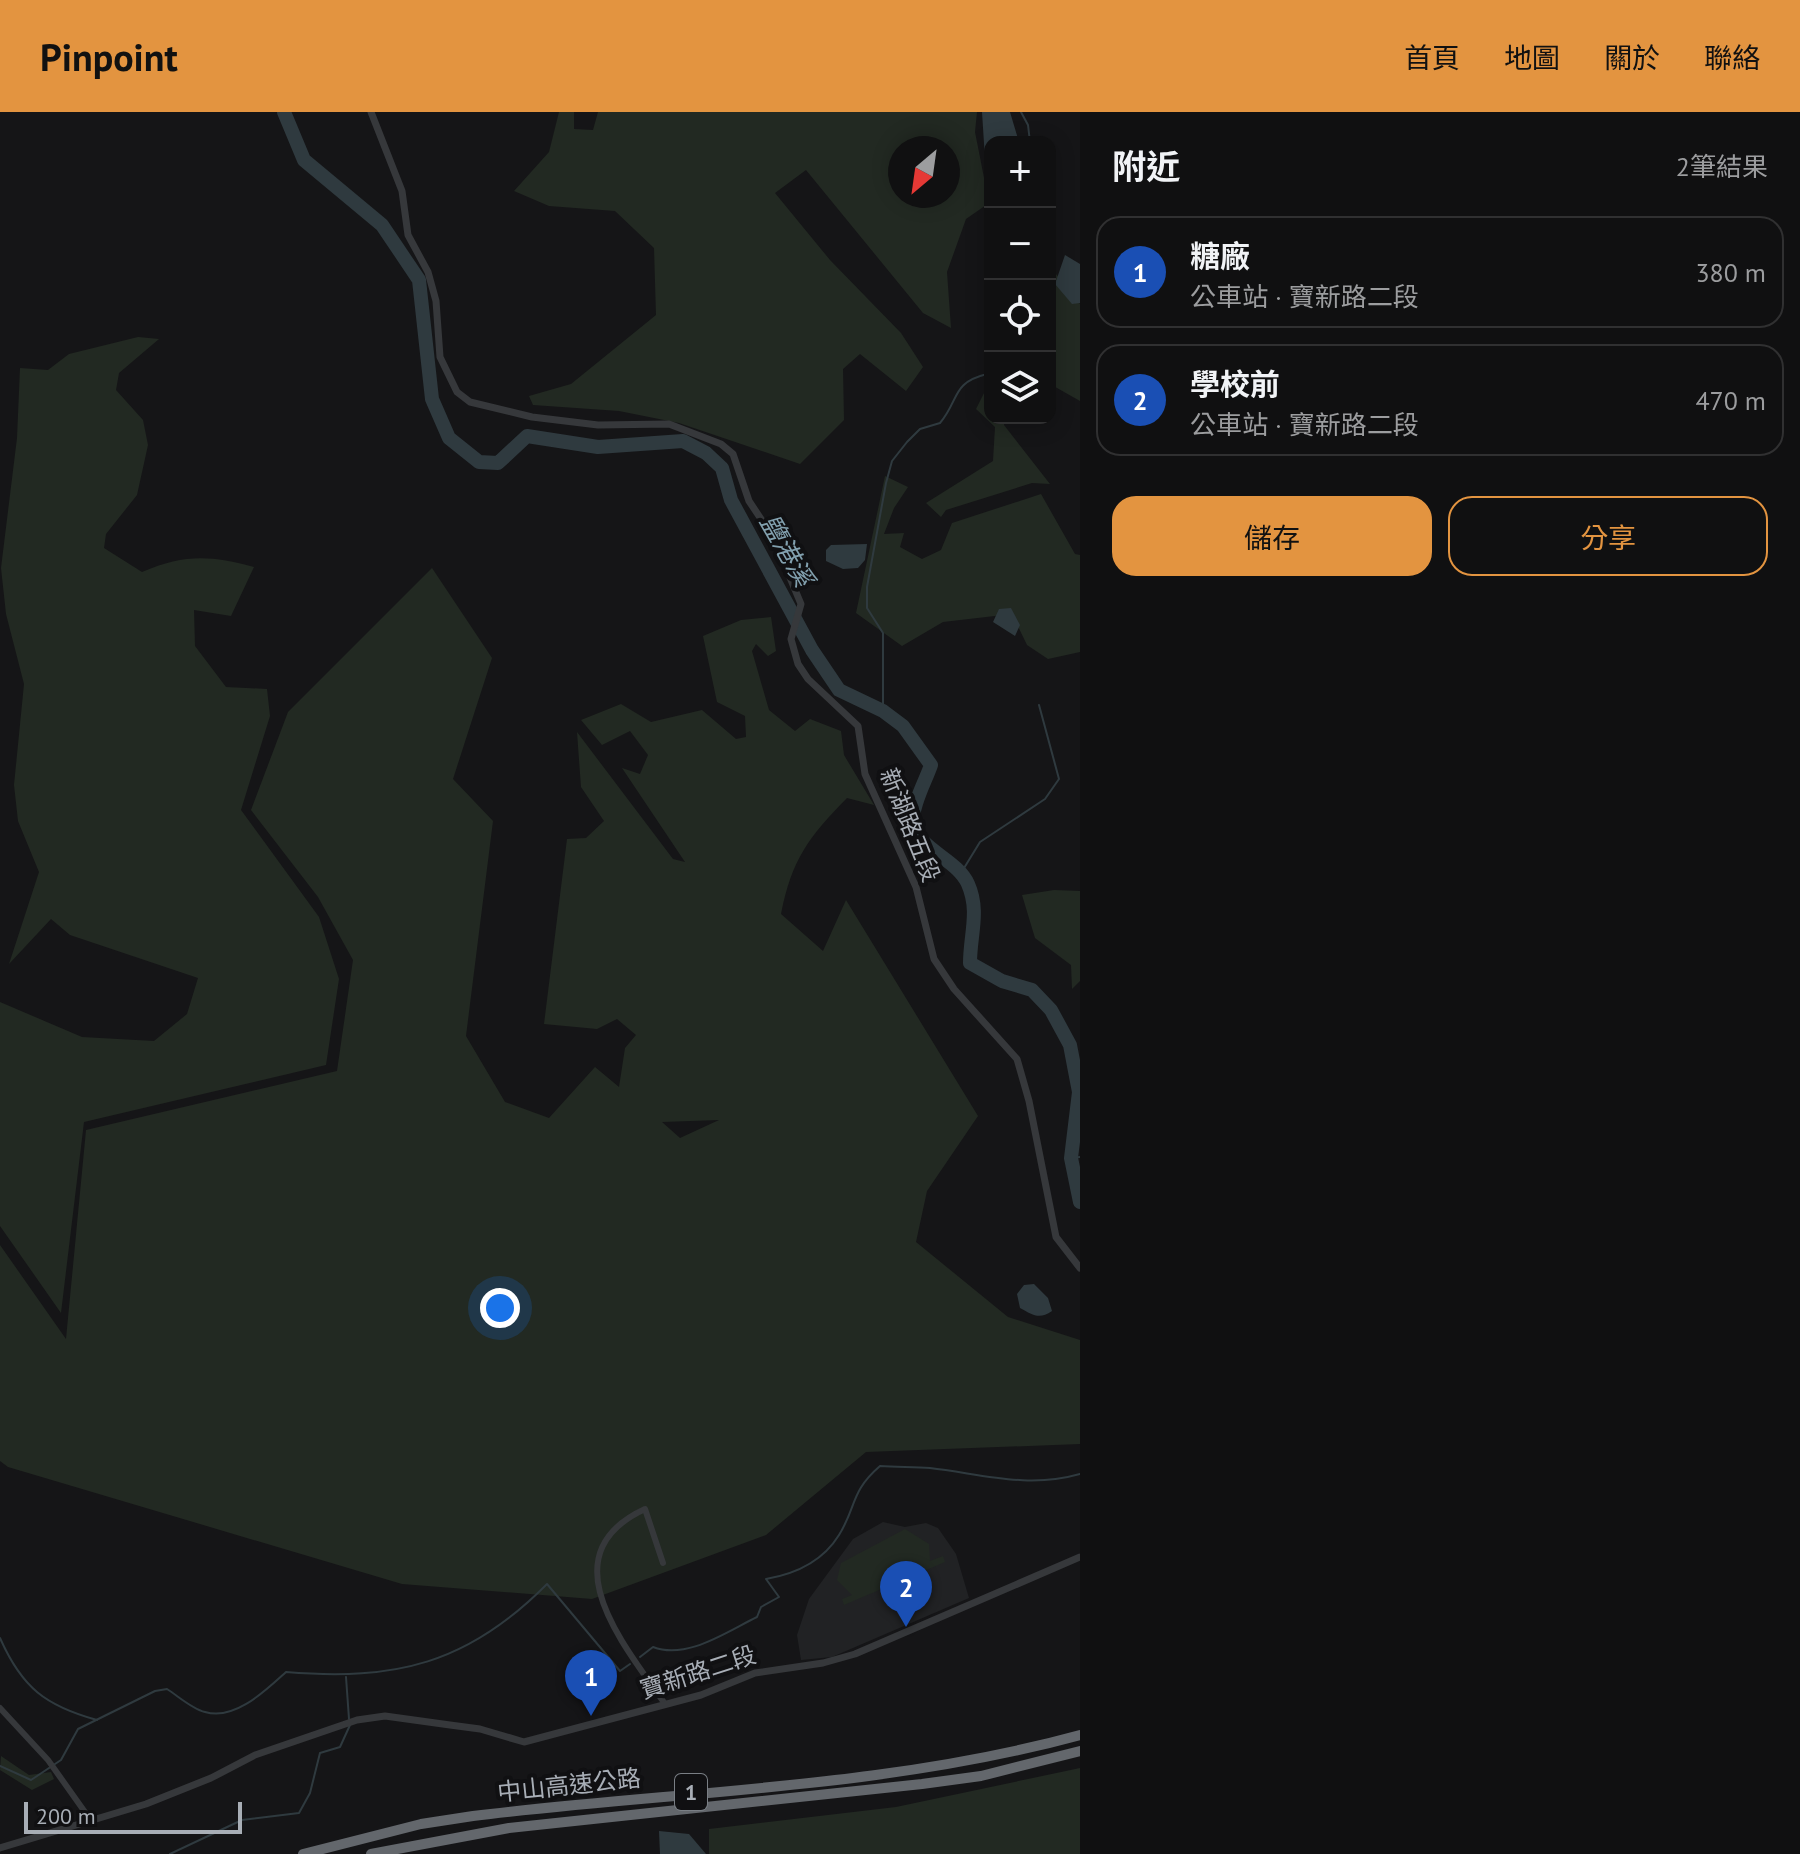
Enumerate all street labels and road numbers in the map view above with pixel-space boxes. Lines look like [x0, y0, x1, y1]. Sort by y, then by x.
street label: 新湖路五段 [873, 764, 947, 886]
street label: 寶新路二段 [636, 1639, 760, 1705]
street label: 中山高速公路 [496, 1762, 642, 1808]
road number: 1 [675, 1774, 707, 1810]

